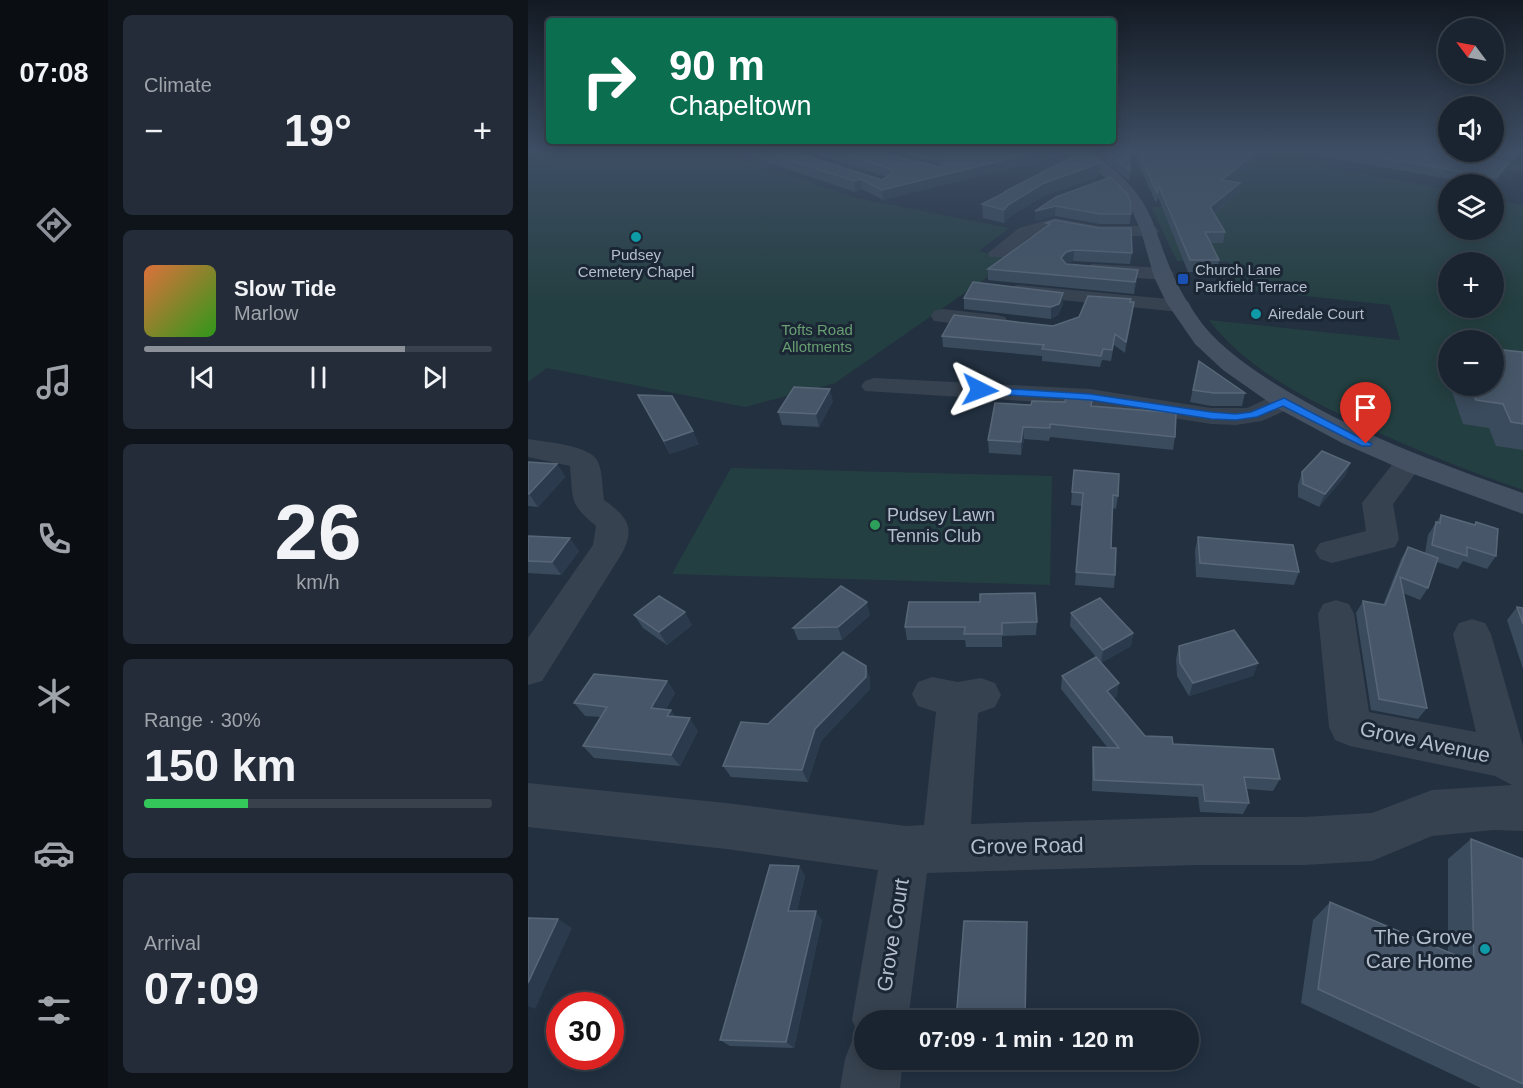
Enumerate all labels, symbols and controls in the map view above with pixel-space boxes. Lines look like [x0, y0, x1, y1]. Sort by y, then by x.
north arrow [1438, 18, 1504, 84]
map controls [1438, 18, 1504, 396]
icon: right [570, 42, 648, 120]
text: 90 m [669, 42, 765, 89]
text: 07:08 [19, 58, 89, 88]
text: Climate [144, 74, 212, 96]
text: Chapeltown [669, 91, 812, 121]
button: sound [1438, 96, 1504, 162]
text: 19° [284, 105, 352, 156]
text: − [144, 112, 163, 149]
text: + [473, 112, 492, 149]
button: layers [1438, 174, 1504, 240]
icon: directions [33, 204, 75, 246]
marker: Pudsey Cemetery Chapel [629, 230, 643, 244]
place label: Pudsey Cemetery Chapel [578, 246, 694, 280]
button: + [1438, 252, 1504, 318]
place label: Church Lane Parkfield Terrace [1195, 261, 1307, 295]
marker: Church Lane Parkfield Terrace [1176, 272, 1190, 286]
text: Slow Tide [234, 276, 336, 301]
text: Marlow [234, 302, 298, 324]
place label: Airedale Court [1268, 305, 1365, 322]
marker: Airedale Court [1249, 307, 1263, 321]
park label: Tofts Road Allotments [781, 321, 853, 355]
button: − [1438, 330, 1504, 396]
position arrow [948, 358, 1012, 422]
icon: music [33, 361, 75, 403]
icon: previous [186, 361, 219, 394]
icon: pause [302, 361, 335, 394]
icon: next [418, 361, 451, 394]
pin [1340, 382, 1391, 444]
icon: arrive [1349, 391, 1382, 424]
text: 26 [275, 488, 361, 576]
place label: Pudsey Lawn Tennis Club [887, 505, 995, 546]
icon: phone [33, 518, 75, 560]
marker: Pudsey Lawn Tennis Club [868, 518, 882, 532]
text: km/h [296, 571, 340, 593]
icon: climate [33, 675, 75, 717]
text: Range · 30% [144, 709, 261, 731]
street label: Grove Avenue [1358, 716, 1492, 767]
text: 150 km [144, 740, 297, 791]
icon: car [33, 832, 75, 874]
street label: Grove Road [970, 833, 1084, 858]
street label: Grove Court [872, 876, 913, 993]
place label: The Grove Care Home [1366, 925, 1473, 972]
text: Arrival [144, 932, 201, 954]
marker: The Grove Care Home [1478, 942, 1492, 956]
text: 07:09 [144, 963, 259, 1014]
icon: filters [33, 989, 75, 1031]
speed limit sign: 30 [546, 992, 624, 1070]
text: 07:09 · 1 min · 120 m [919, 1027, 1134, 1052]

